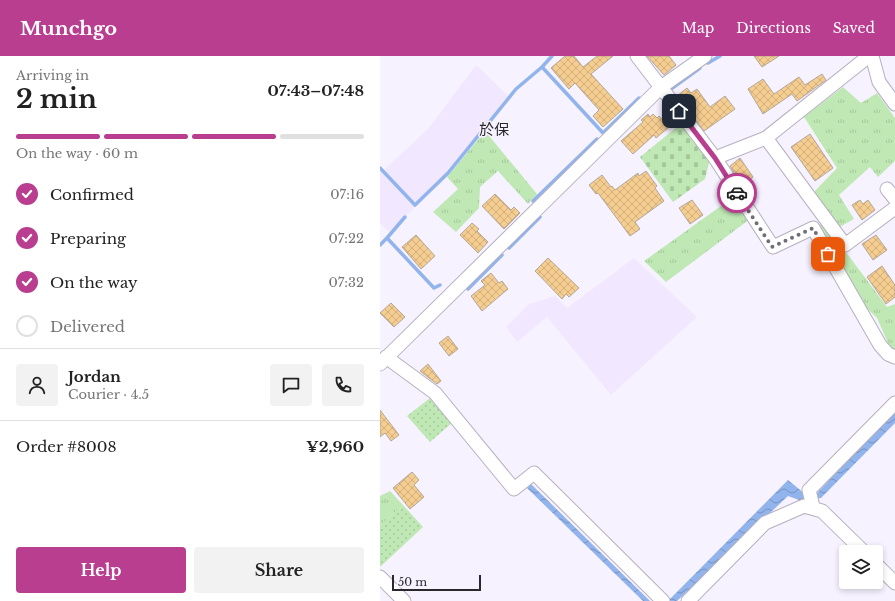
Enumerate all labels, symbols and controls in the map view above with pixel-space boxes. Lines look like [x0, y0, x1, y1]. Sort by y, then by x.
text: Munchgo [20, 17, 117, 40]
text: Map [682, 19, 714, 37]
text: Directions [736, 19, 811, 37]
text: Saved [833, 19, 875, 37]
text: Arriving in [16, 67, 89, 84]
text: 07:43–07:48 [267, 81, 364, 100]
text: 2 min [16, 83, 97, 115]
pin [662, 94, 696, 128]
icon: home [668, 100, 690, 122]
district label: 於保 [479, 120, 509, 139]
text: On the way · 60 m [16, 145, 138, 162]
courier [717, 173, 757, 213]
icon: car [726, 182, 748, 204]
icon: check [16, 183, 38, 205]
text: Confirmed [50, 185, 134, 204]
text: 07:16 [330, 186, 364, 203]
icon: check [16, 227, 38, 249]
text: Preparing [50, 229, 126, 248]
text: 07:22 [328, 230, 364, 247]
pin [811, 237, 845, 271]
icon: bag [817, 243, 839, 265]
icon: check [16, 271, 38, 293]
text: On the way [50, 273, 138, 292]
text: 07:32 [328, 274, 364, 291]
text: Delivered [50, 317, 125, 336]
button: person [16, 364, 58, 406]
button: chat [270, 364, 312, 406]
button: phone [322, 364, 364, 406]
text: Jordan [68, 367, 121, 386]
text: Courier · 4.5 [68, 386, 149, 403]
text: Order #8008 [16, 437, 117, 456]
text: ¥2,960 [306, 437, 364, 456]
map controls [839, 545, 883, 589]
button: layers [839, 545, 883, 589]
button: Help [16, 547, 186, 593]
button: Share [194, 547, 364, 593]
scale bar [392, 573, 481, 592]
text: 50 m [398, 575, 427, 589]

